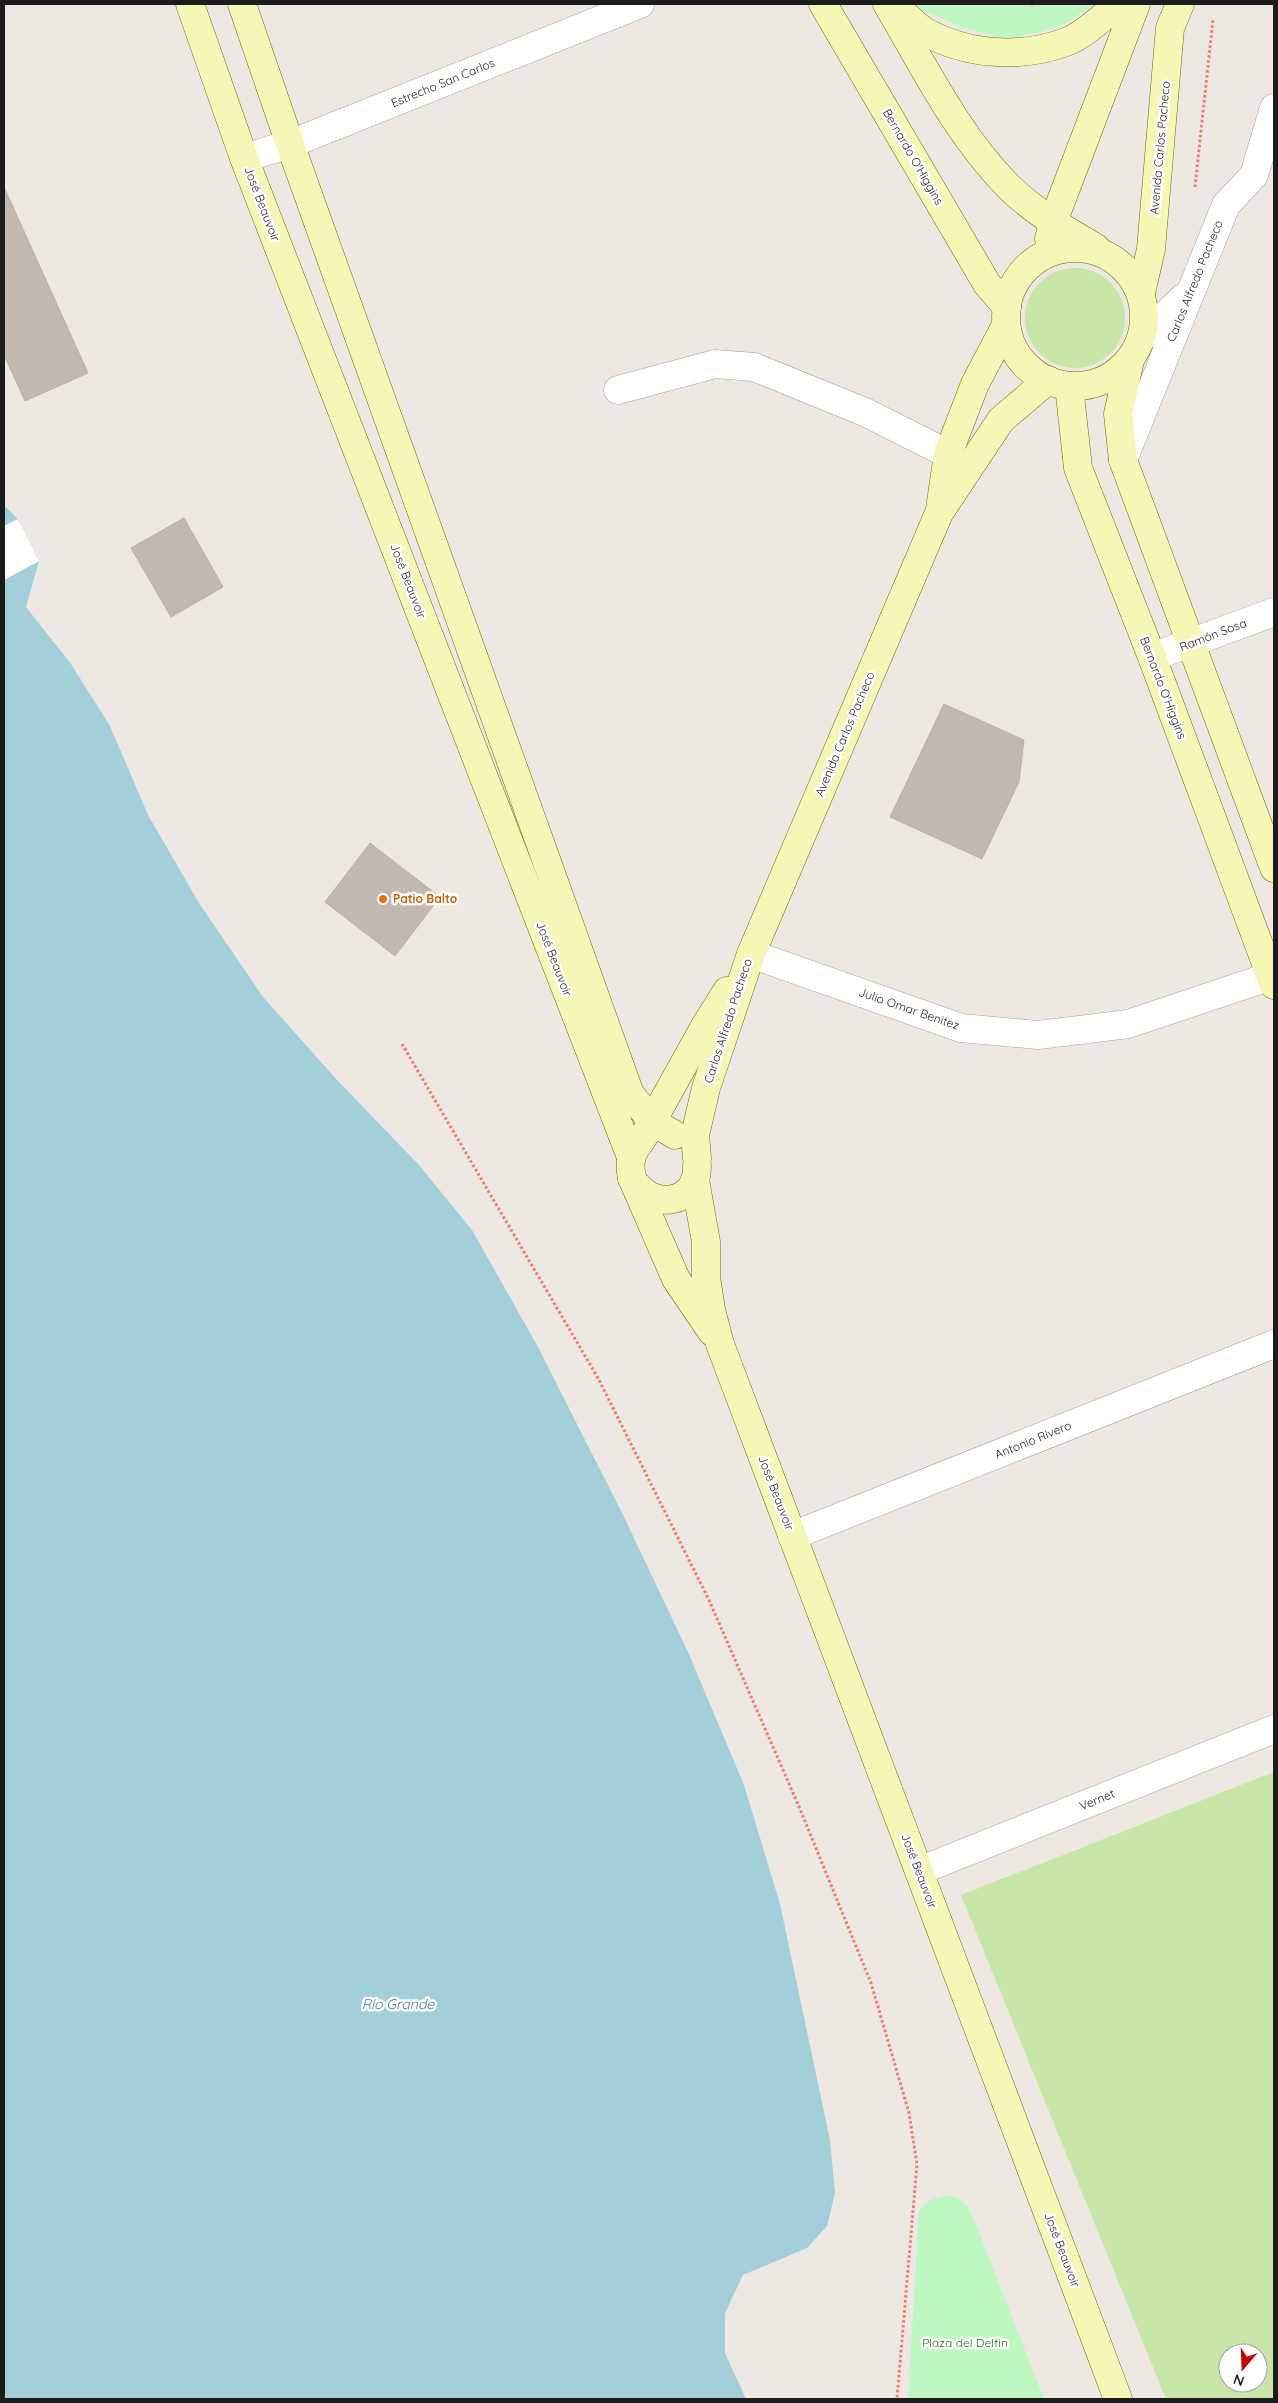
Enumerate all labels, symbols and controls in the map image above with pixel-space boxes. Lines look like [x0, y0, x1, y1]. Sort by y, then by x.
street label: Estrecho San Carlos [389, 55, 497, 110]
street label: Avenida Carlos Pacheco [1146, 81, 1173, 215]
street label: Bernardo O'Higgins [880, 106, 947, 208]
street label: José Beauvoir [241, 164, 284, 244]
street label: Carlos Alfredo Pacheco [1163, 218, 1226, 344]
street label: José Beauvoir [387, 541, 430, 621]
street label: Ramón Sosa [1177, 615, 1249, 654]
street label: Bernardo O'Higgins [1137, 635, 1190, 741]
street label: Avenida Carlos Pacheco [811, 669, 878, 798]
place label: Patio Balto [393, 891, 458, 906]
marker: Patio Balto [377, 893, 389, 905]
street label: José Beauvoir [533, 919, 576, 999]
street label: Carlos Alfredo Pacheco [700, 957, 755, 1085]
street label: Julio Omar Benitez [857, 984, 962, 1033]
street label: Antonio Rivero [992, 1417, 1073, 1462]
street label: José Beauvoir [755, 1453, 798, 1533]
street label: Vernet [1077, 1786, 1117, 1813]
street label: José Beauvoir [898, 1831, 941, 1911]
water label: Río Grande [362, 1995, 435, 2013]
street label: José Beauvoir [1041, 2210, 1084, 2290]
park label: Plaza del Delfin [922, 2335, 1008, 2350]
north arrow [1218, 2343, 1268, 2393]
text: N [1231, 2370, 1247, 2390]

